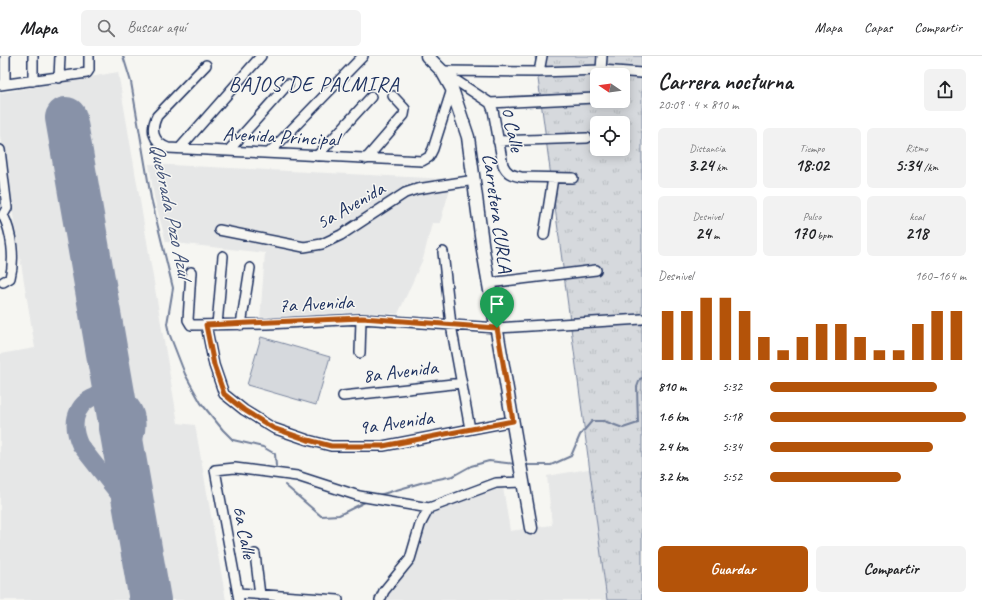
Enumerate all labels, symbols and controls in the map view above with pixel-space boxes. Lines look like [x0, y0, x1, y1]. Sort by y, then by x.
search box [81, 10, 361, 46]
text: Mapa [20, 16, 57, 40]
icon: search [95, 17, 117, 39]
text: Buscar aquí [127, 18, 186, 37]
text: Mapa [815, 19, 842, 36]
text: Capas [864, 19, 892, 36]
text: Compartir [914, 19, 962, 36]
north arrow [590, 68, 630, 108]
map controls [590, 68, 630, 156]
text: Carrera nocturna [658, 68, 793, 96]
button: share [924, 69, 966, 111]
district label: BAJOS DE PALMIRA [228, 71, 400, 97]
text: 20:09 · 4 × 810 m [658, 97, 739, 113]
street label: 0 Calle [495, 104, 530, 155]
button: locate [590, 116, 630, 156]
street label: Avenida Principal [222, 121, 343, 152]
water label: Quebrada Pozo Azul [144, 140, 199, 286]
text: Distancia [689, 141, 725, 155]
text: Tiempo [800, 141, 824, 155]
text: Ritmo [906, 141, 928, 155]
street label: Carretera CURLA [477, 152, 518, 275]
text: 3.24 [687, 155, 714, 176]
text: 18:02 [795, 155, 829, 176]
text: 5:34 [895, 155, 921, 176]
text: km [714, 160, 727, 174]
text: /km [921, 160, 938, 174]
street label: 5a Avenida [312, 175, 390, 235]
text: Desnivel [692, 209, 722, 223]
text: Pulso [803, 209, 821, 223]
text: kcal [909, 209, 924, 223]
text: 24 [695, 223, 711, 244]
text: 170 [792, 223, 815, 244]
text: 218 [905, 223, 928, 244]
text: m [711, 228, 719, 242]
text: bpm [815, 228, 832, 242]
text: Desnivel [658, 268, 693, 284]
text: 160–164 m [915, 268, 966, 284]
pin [480, 287, 514, 328]
street label: 7a Avenida [278, 289, 355, 318]
icon: arrive [486, 293, 508, 315]
street label: 8a Avenida [361, 354, 440, 388]
text: 810 m [658, 379, 686, 395]
text: 5:32 [722, 379, 742, 395]
street label: 9a Avenida [357, 405, 436, 440]
text: 1.6 km [658, 409, 689, 425]
text: 5:18 [722, 409, 742, 425]
text: 2.4 km [658, 439, 688, 455]
text: 5:34 [722, 439, 742, 455]
text: 3.2 km [658, 469, 688, 485]
text: 5:52 [722, 469, 742, 485]
street label: 6a Calle [227, 504, 262, 562]
button: Guardar [658, 546, 808, 592]
button: Compartir [816, 546, 966, 592]

